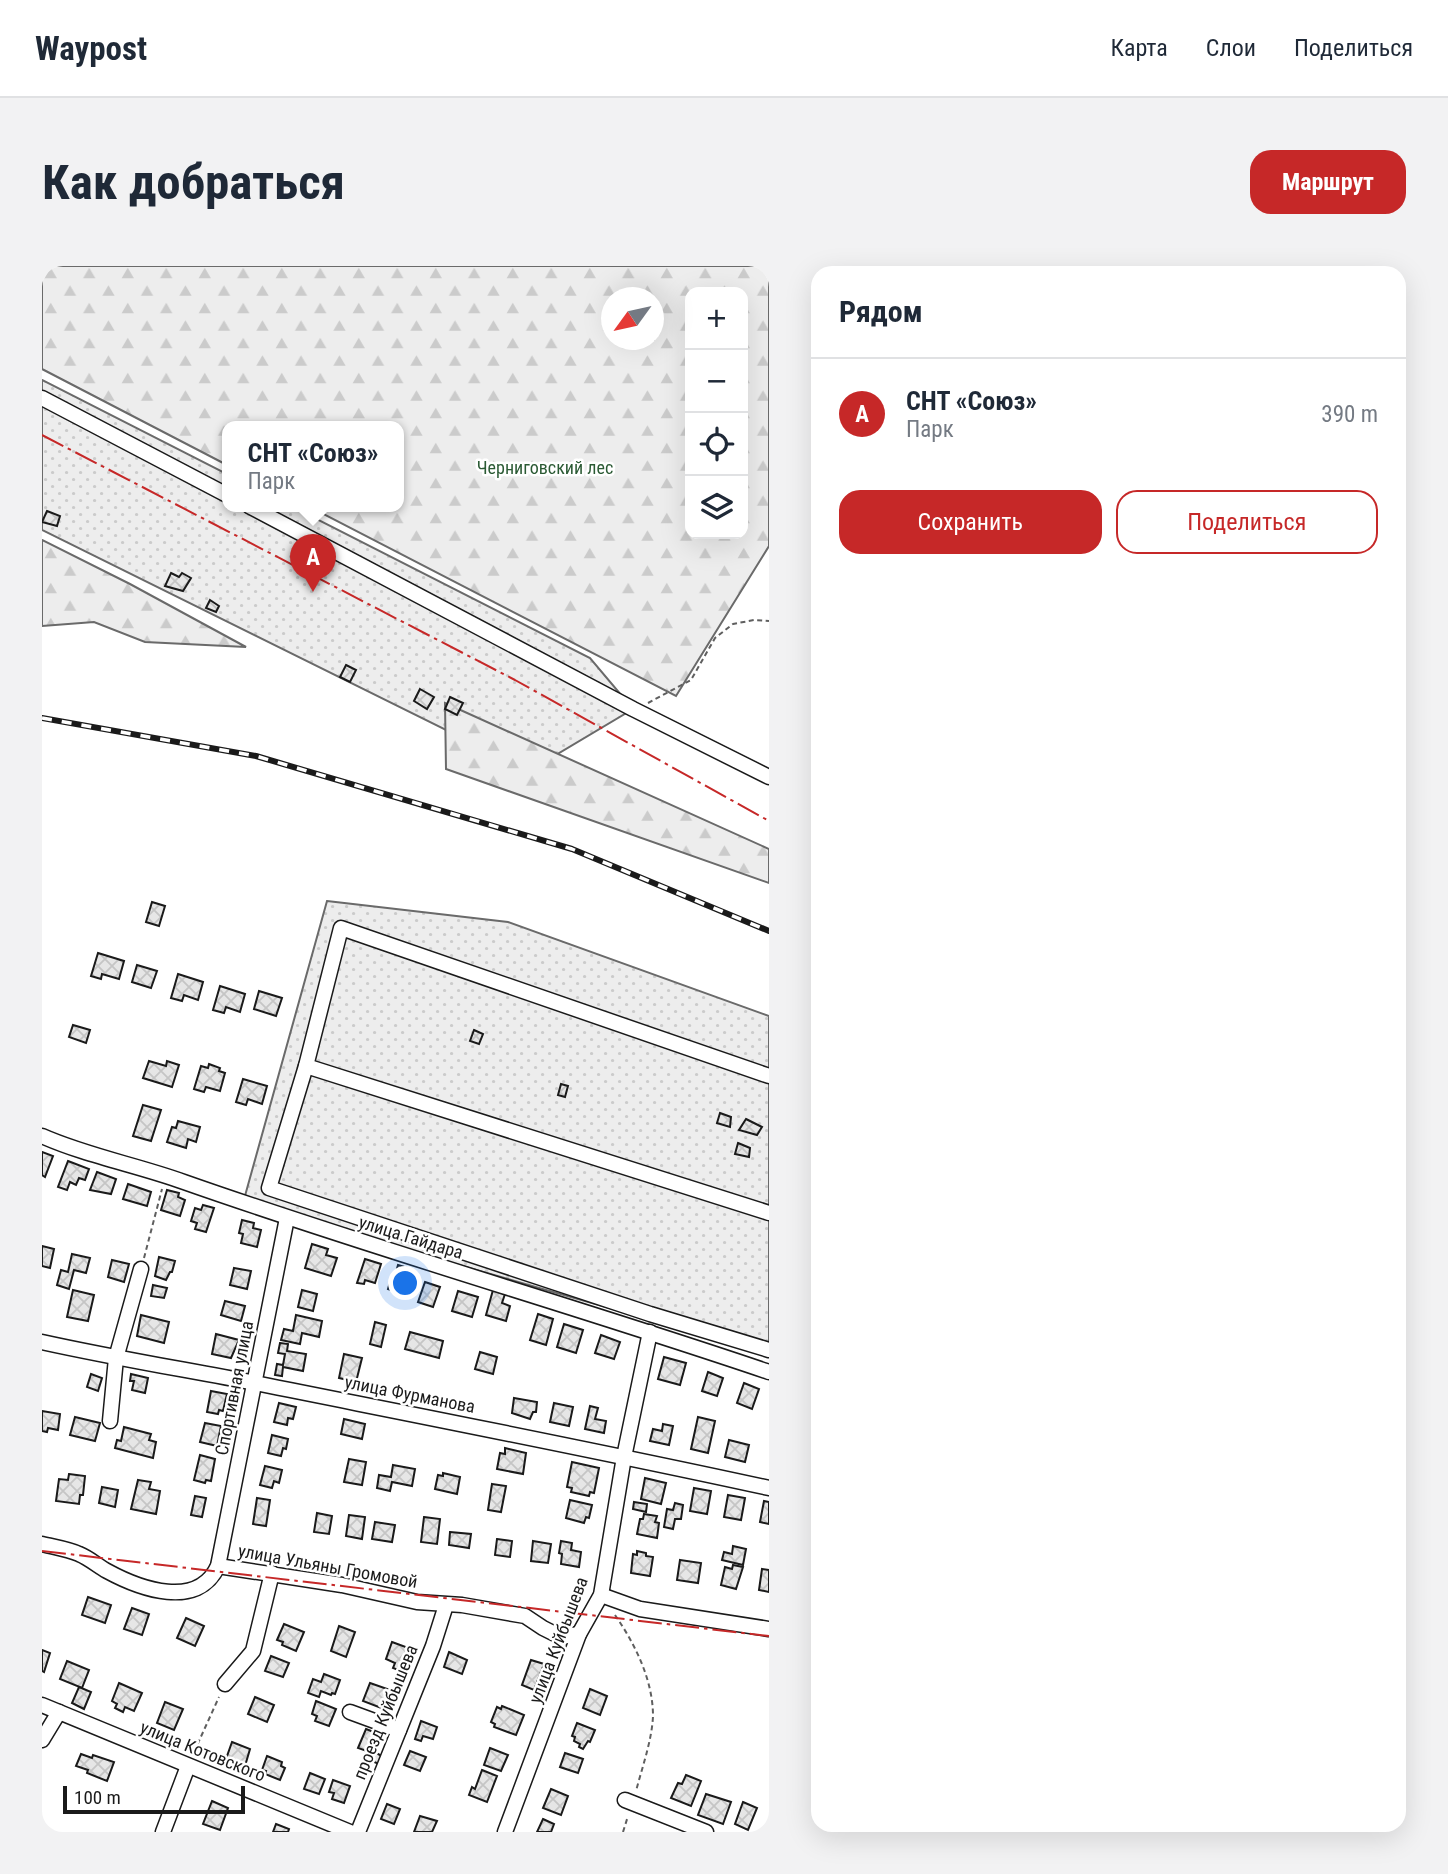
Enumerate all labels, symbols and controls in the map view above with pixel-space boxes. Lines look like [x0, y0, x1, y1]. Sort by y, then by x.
text: Waypost [35, 29, 147, 68]
text: Карта [1110, 34, 1168, 62]
text: Слои [1206, 34, 1256, 62]
text: Поделиться [1294, 34, 1413, 62]
button: Маршрут [1250, 150, 1406, 214]
text: Как добраться [42, 154, 345, 211]
north arrow [601, 287, 664, 350]
map controls [685, 287, 748, 539]
button: + [685, 287, 748, 350]
text: Рядом [839, 294, 923, 329]
button: − [685, 350, 748, 413]
text: СНТ «Союз» [906, 386, 1037, 416]
text: A [855, 401, 869, 428]
text: 390 m [1321, 401, 1378, 428]
button: locate [685, 413, 748, 476]
text: Парк [906, 416, 954, 443]
popup [222, 421, 404, 512]
text: СНТ «Союз» [248, 438, 378, 468]
park label: Черниговский лес [477, 457, 613, 478]
text: Парк [248, 468, 295, 495]
button: layers [685, 476, 748, 539]
button: Сохранить [839, 490, 1102, 554]
button: Поделиться [1116, 490, 1378, 554]
pin: A [290, 534, 336, 592]
street label: улица Гайдара [356, 1211, 466, 1263]
your location [388, 1266, 422, 1300]
street label: Спортивная улица [211, 1319, 257, 1457]
street label: улица Фурманова [343, 1371, 477, 1417]
street label: улица Ульяны Громовой [237, 1540, 419, 1592]
street label: улица Куйбышева [524, 1574, 592, 1706]
street label: проезд Куйбышева [348, 1642, 422, 1782]
street label: улица Котовского [137, 1716, 269, 1786]
scale bar [63, 1783, 245, 1815]
text: 100 m [74, 1786, 121, 1809]

